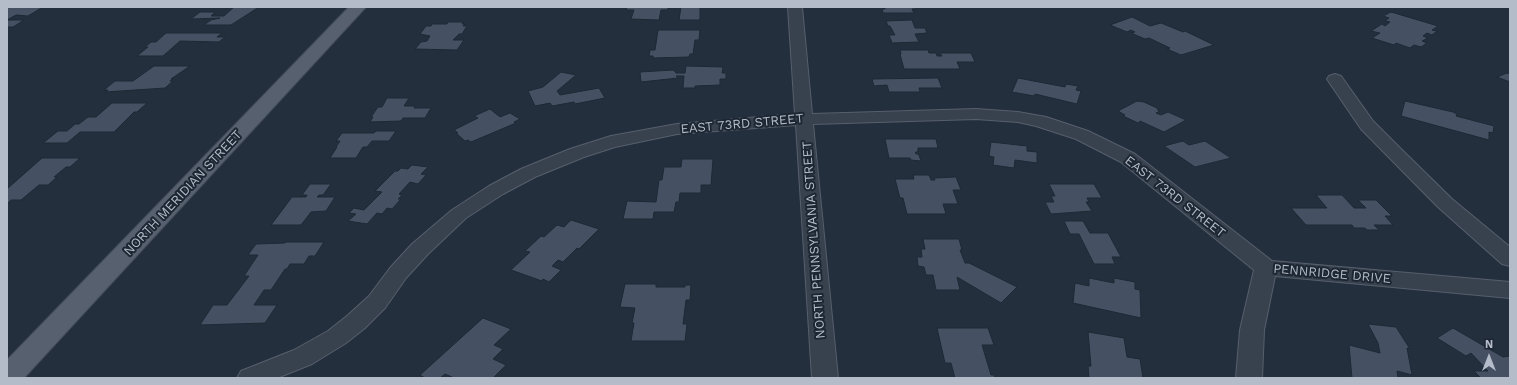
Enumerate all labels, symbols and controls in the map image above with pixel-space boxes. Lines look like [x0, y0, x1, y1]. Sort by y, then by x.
street label: EAST 73RD STREET [680, 111, 804, 137]
street label: NORTH MERIDIAN STREET [121, 127, 245, 259]
street label: NORTH PENNSYLVANIA STREET [799, 141, 829, 339]
street label: EAST 73RD STREET [1122, 153, 1228, 241]
street label: PENNRIDGE DRIVE [1273, 261, 1391, 287]
north arrow [1469, 337, 1509, 377]
text: N [1485, 338, 1493, 351]

